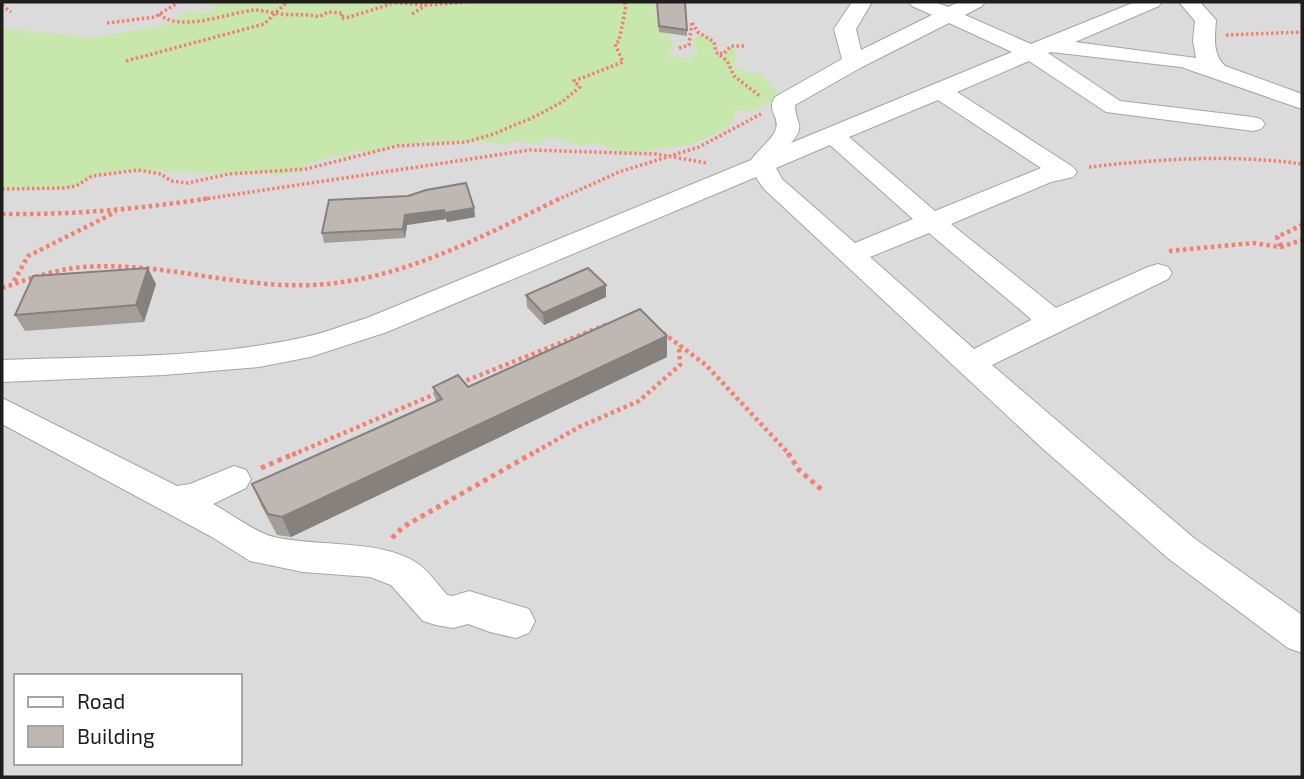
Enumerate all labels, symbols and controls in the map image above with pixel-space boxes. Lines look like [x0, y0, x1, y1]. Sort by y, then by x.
legend [14, 674, 242, 765]
text: Road [77, 688, 125, 713]
text: Building [77, 723, 155, 748]

